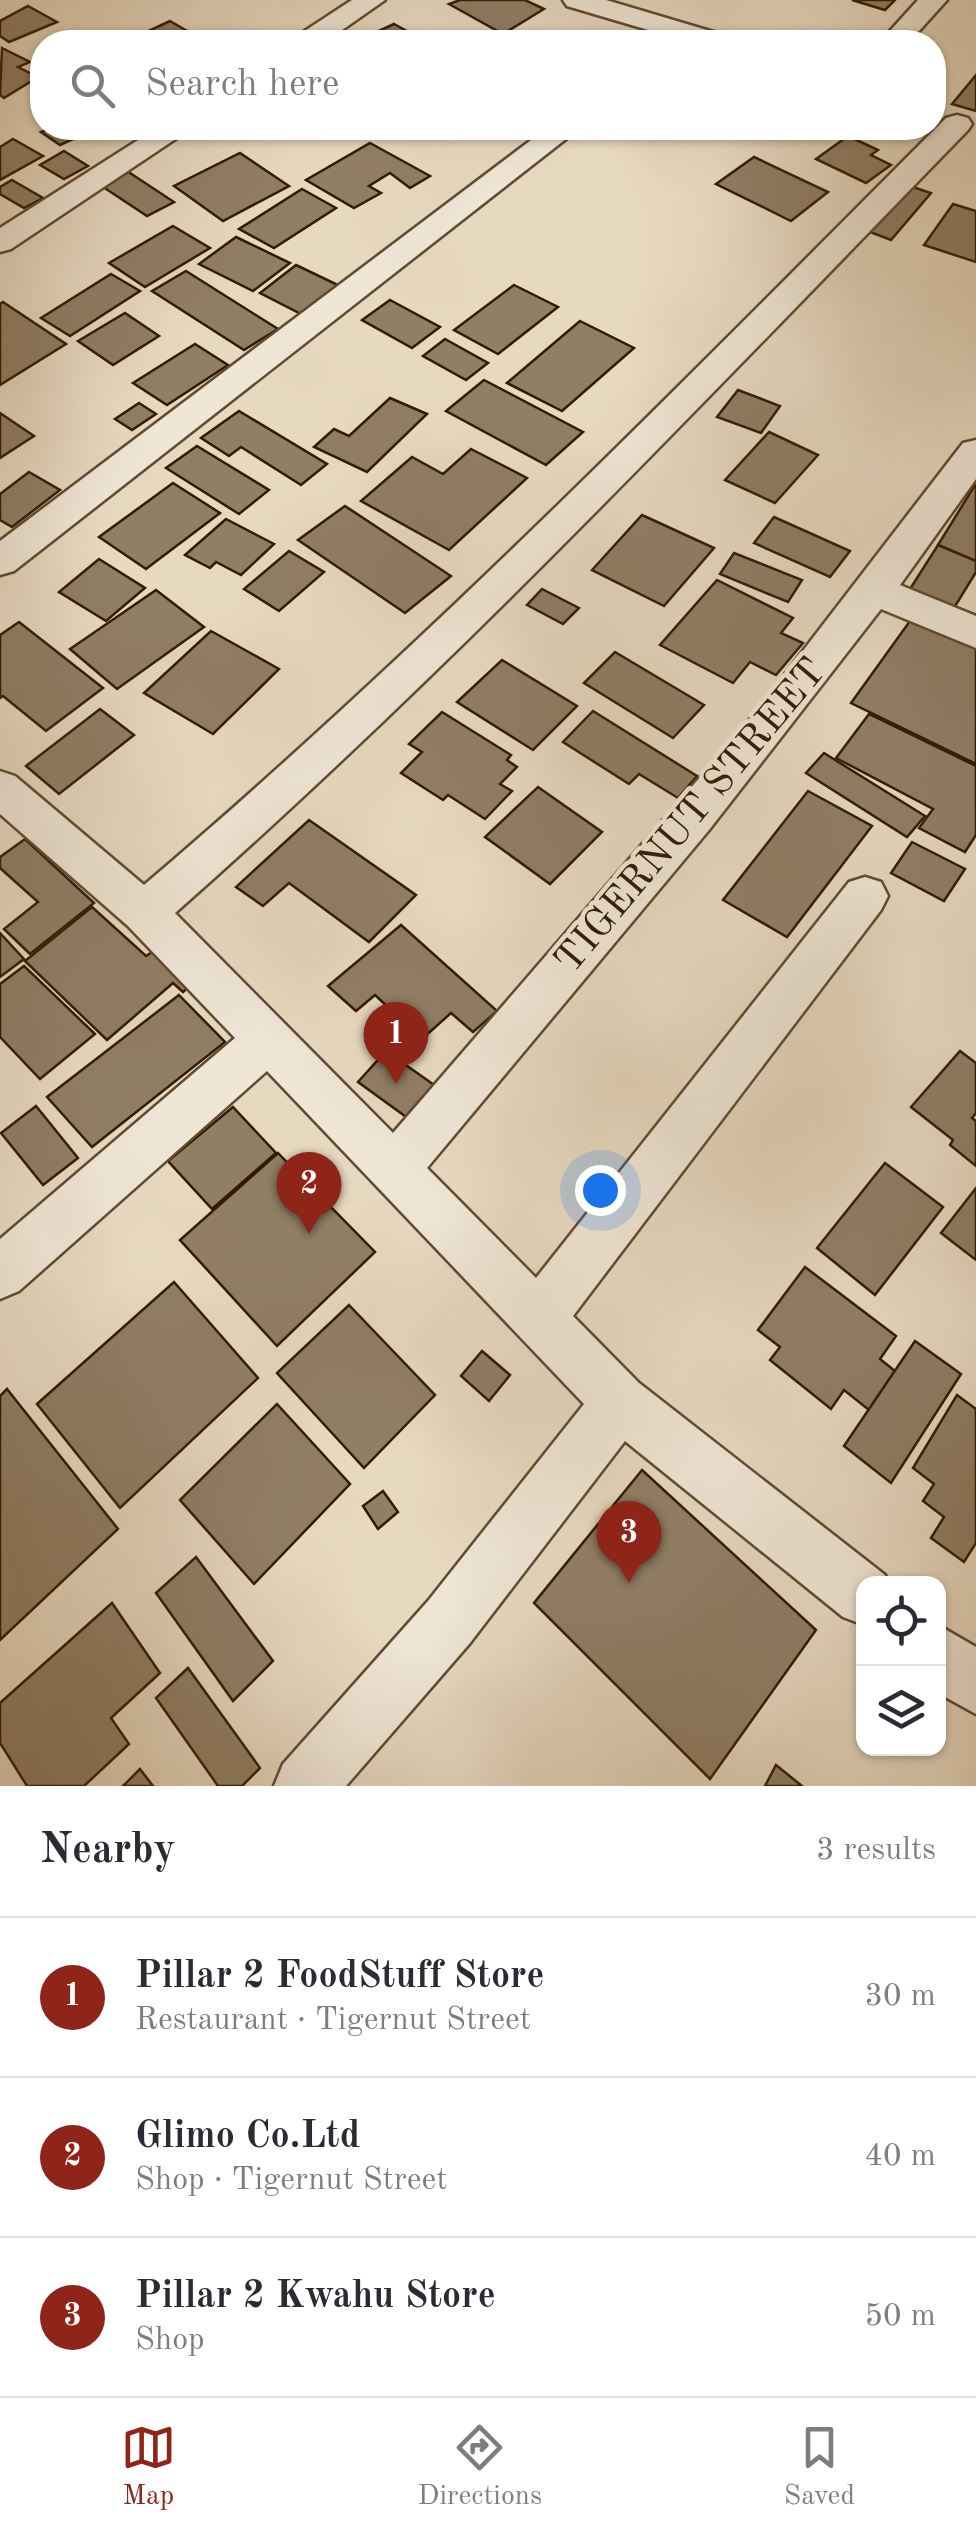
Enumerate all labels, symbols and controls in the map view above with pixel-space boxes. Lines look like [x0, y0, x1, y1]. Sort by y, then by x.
search box [30, 30, 946, 140]
icon: search [65, 58, 120, 113]
text: Search here [145, 66, 340, 104]
street label: TIGERNUT STREET [549, 652, 835, 982]
pin: 1 [364, 1002, 428, 1084]
pin: 2 [276, 1152, 342, 1234]
your location [575, 1165, 626, 1216]
pin: 3 [596, 1500, 662, 1583]
map controls [856, 1576, 946, 1756]
button: locate [856, 1576, 946, 1666]
button: layers [856, 1666, 946, 1756]
text: Nearby [40, 1830, 176, 1872]
text: 3 results [816, 1835, 936, 1867]
text: Pillar 2 FoodStuff Store [135, 1958, 545, 1996]
text: 1 [63, 1981, 82, 2013]
text: 30 m [865, 1981, 936, 2013]
text: Restaurant · Tigernut Street [135, 2005, 531, 2037]
text: Glimo Co.Ltd [135, 2118, 360, 2156]
text: 2 [63, 2141, 82, 2173]
text: 40 m [865, 2141, 936, 2173]
text: Shop · Tigernut Street [135, 2165, 448, 2197]
text: Pillar 2 Kwahu Store [135, 2278, 496, 2316]
text: 3 [63, 2301, 82, 2333]
text: 50 m [865, 2301, 936, 2333]
text: Shop [135, 2325, 205, 2357]
tab: Map [121, 2420, 176, 2515]
tab: Directions [418, 2420, 542, 2515]
tab: Saved [784, 2420, 855, 2515]

